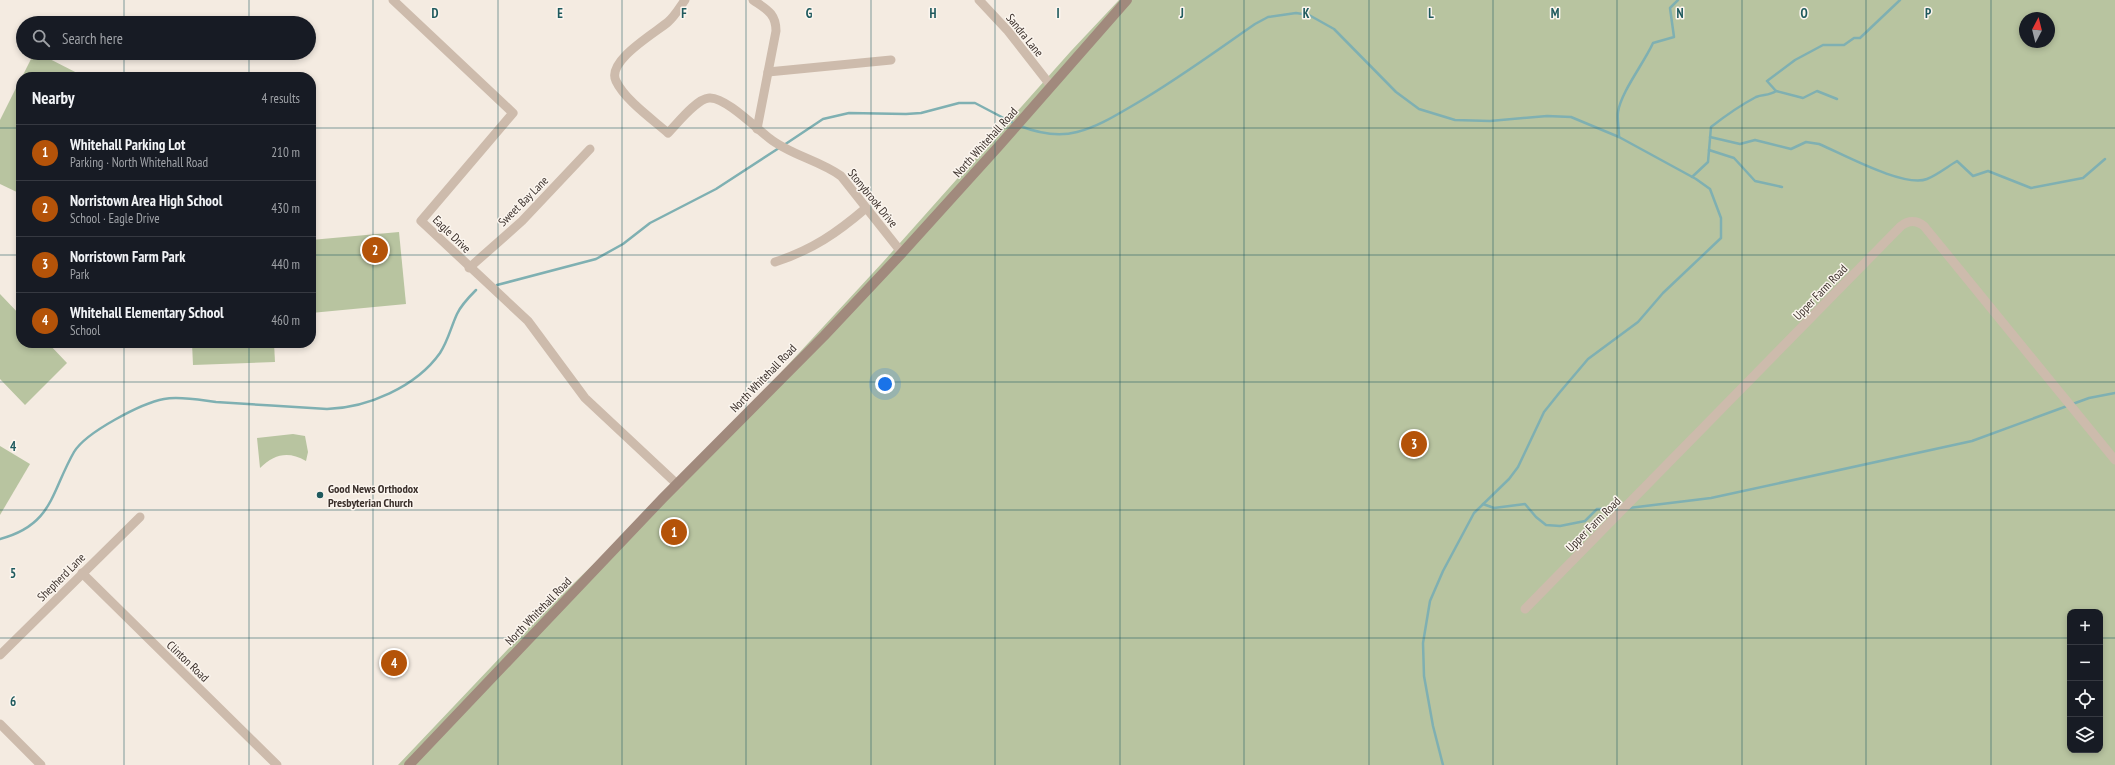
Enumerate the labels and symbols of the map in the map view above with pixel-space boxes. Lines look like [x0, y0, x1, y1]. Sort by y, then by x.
text: D [432, 5, 439, 22]
text: E [557, 5, 563, 22]
text: F [681, 5, 687, 22]
text: G [806, 5, 813, 22]
text: H [930, 5, 937, 22]
text: I [1056, 5, 1060, 22]
text: J [1179, 5, 1184, 22]
text: K [1303, 5, 1310, 22]
text: L [1428, 5, 1434, 22]
text: M [1551, 5, 1560, 22]
text: N [1676, 5, 1684, 22]
text: O [1800, 5, 1808, 22]
text: P [1925, 5, 1931, 22]
street label: Sandra Lane [1003, 11, 1047, 60]
north arrow [2019, 12, 2055, 48]
street label: North Whitehall Road [950, 104, 1020, 180]
street label: Stonybrook Drive [845, 166, 901, 230]
street label: Sweet Bay Lane [495, 173, 551, 229]
street label: Eagle Drive [430, 212, 474, 256]
pin: 2 [362, 235, 388, 265]
street label: Upper Farm Road [1790, 261, 1850, 323]
street label: North Whitehall Road [727, 341, 799, 415]
your location [875, 374, 895, 394]
pin: 3 [1401, 429, 1427, 459]
text: 4 [10, 438, 17, 455]
place label: Good News Orthodox Presbyterian Church [328, 481, 419, 510]
marker: Good News Orthodox Presbyterian Church [315, 490, 325, 500]
street label: Upper Farm Road [1562, 493, 1624, 555]
pin: 1 [661, 517, 687, 547]
street label: Shepherd Lane [34, 550, 88, 604]
text: 5 [10, 565, 16, 582]
street label: North Whitehall Road [502, 574, 574, 648]
street label: Clinton Road [164, 637, 212, 685]
pin: 4 [381, 648, 407, 678]
text: 6 [10, 693, 16, 710]

